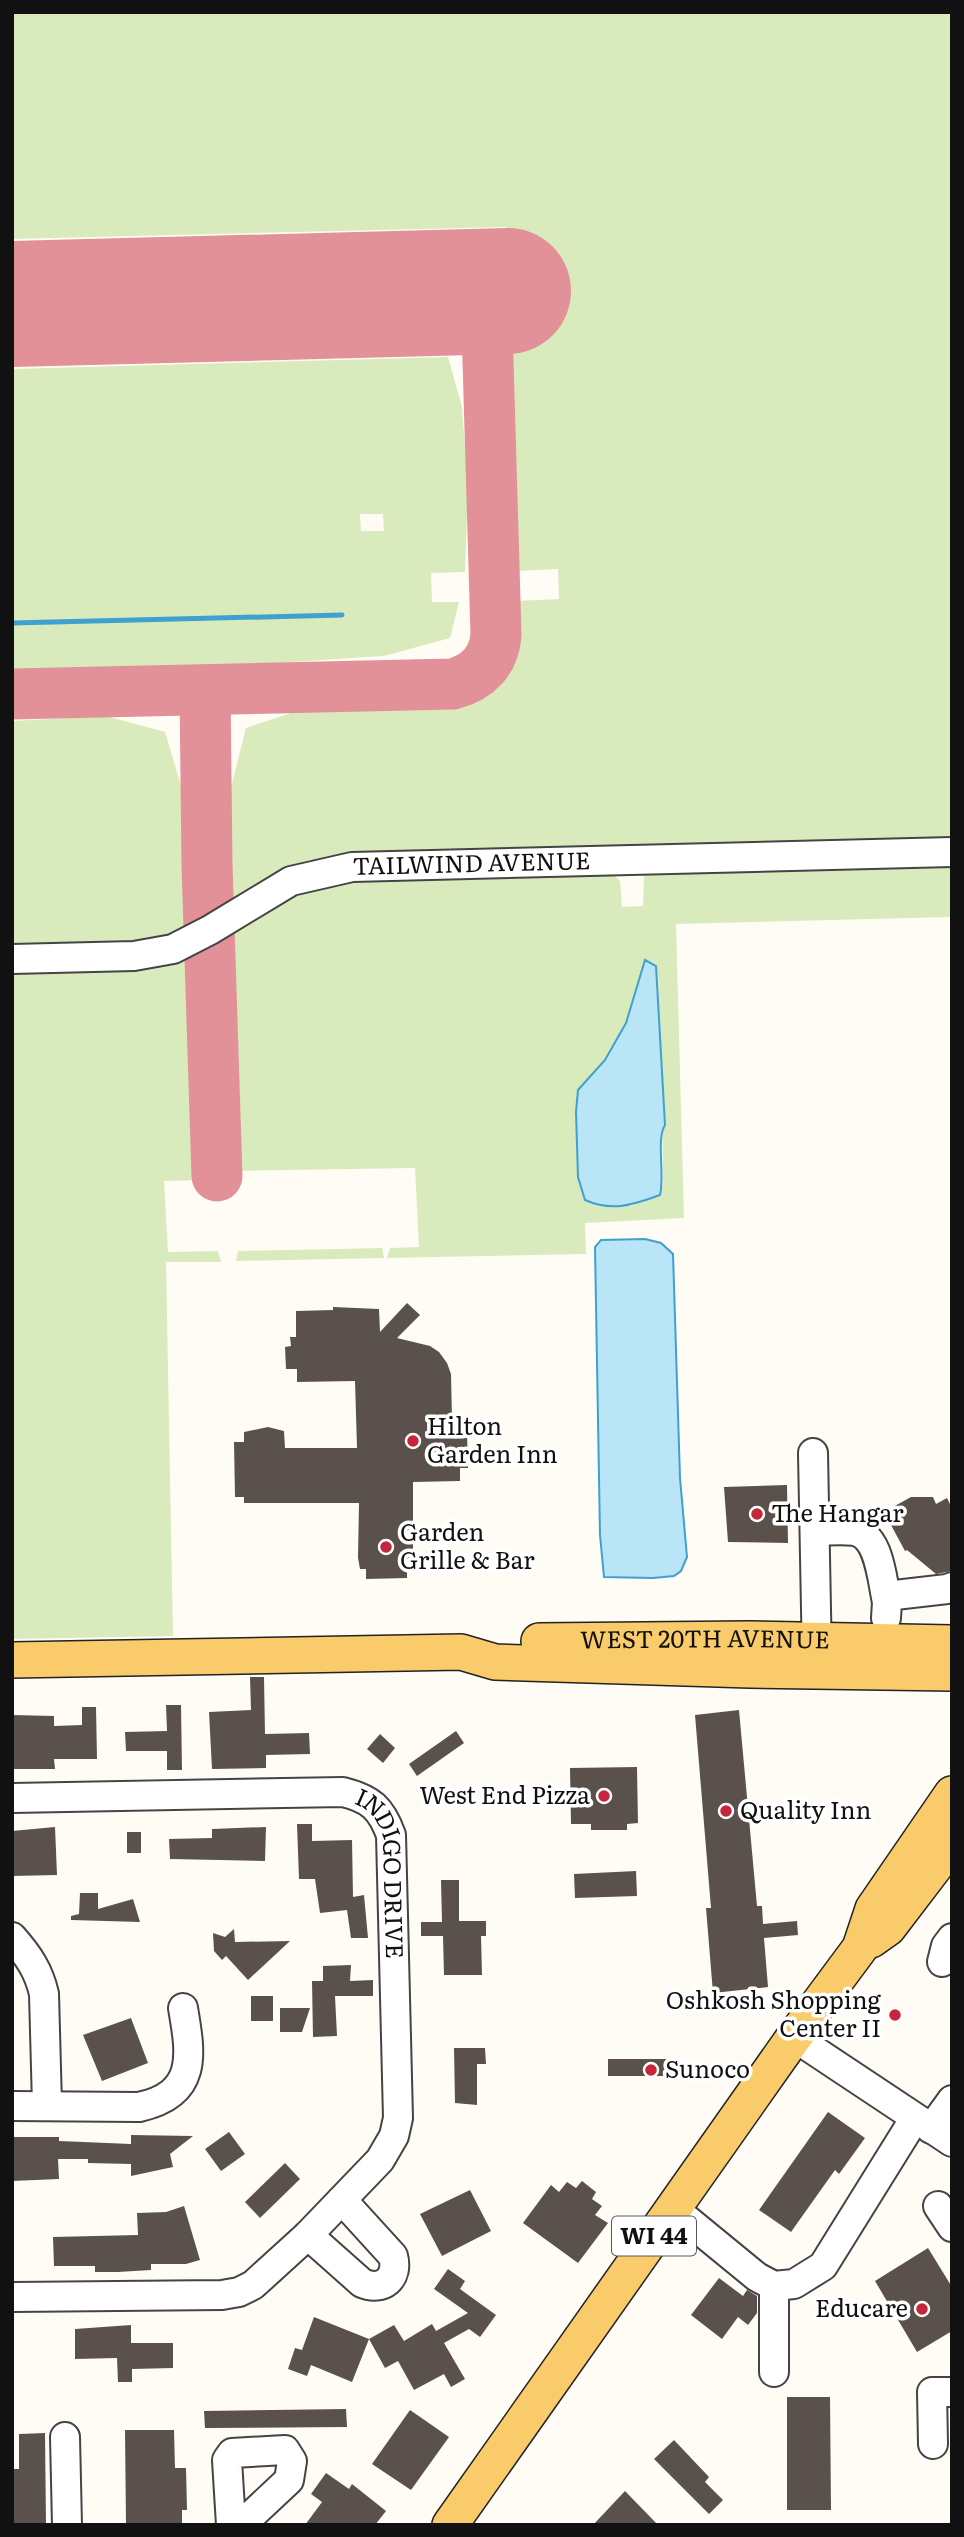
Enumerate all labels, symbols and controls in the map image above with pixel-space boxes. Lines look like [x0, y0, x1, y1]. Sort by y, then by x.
street label: TAILWIND AVENUE [352, 841, 591, 882]
place label: Hilton Garden Inn [427, 1407, 558, 1470]
marker: Hilton Garden Inn [405, 1433, 421, 1449]
place label: The Hangar [771, 1494, 904, 1529]
marker: The Hangar [749, 1506, 765, 1522]
place label: Garden Grille & Bar [400, 1513, 535, 1576]
marker: Garden Grille & Bar [378, 1539, 394, 1555]
street label: WEST 20TH AVENUE [580, 1619, 830, 1656]
place label: West End Pizza [420, 1776, 590, 1811]
street label: INDIGO DRIVE [350, 1778, 414, 1959]
marker: West End Pizza [596, 1788, 612, 1804]
place label: Quality Inn [740, 1791, 871, 1826]
marker: Quality Inn [718, 1803, 734, 1819]
place label: Oshkosh Shopping Center II [666, 1981, 882, 2044]
marker: Oshkosh Shopping Center II [887, 2007, 903, 2023]
place label: Sunoco [665, 2050, 750, 2085]
marker: Sunoco [643, 2062, 659, 2078]
road number: WI 44 [612, 2216, 696, 2256]
place label: Educare [815, 2289, 908, 2324]
marker: Educare [914, 2301, 930, 2317]

